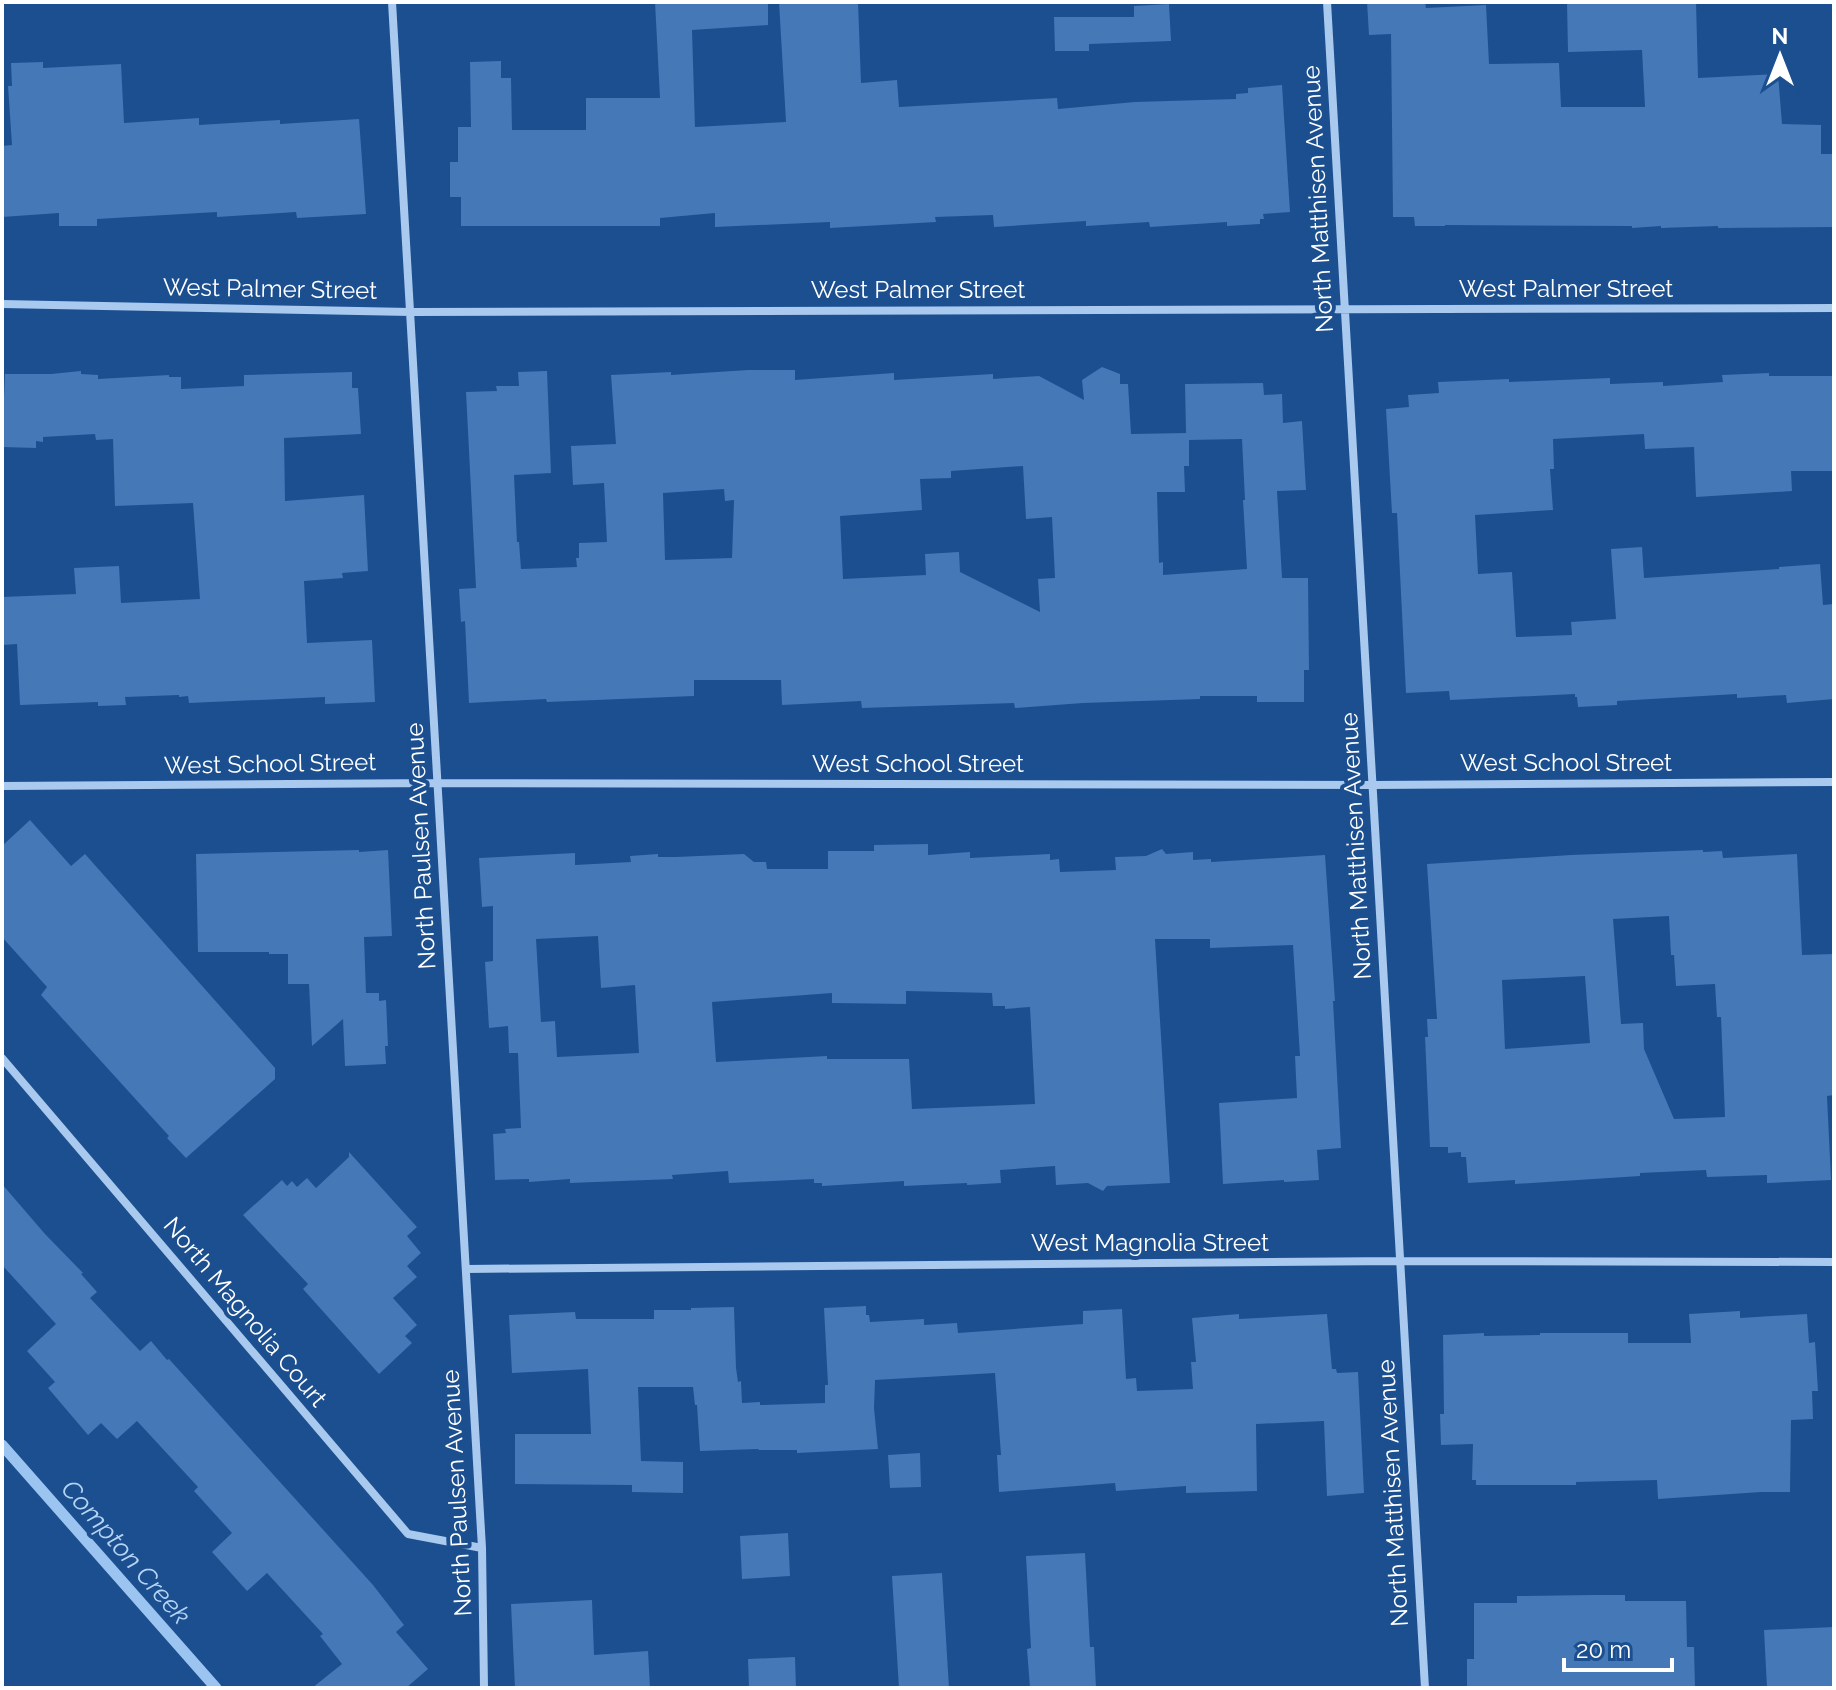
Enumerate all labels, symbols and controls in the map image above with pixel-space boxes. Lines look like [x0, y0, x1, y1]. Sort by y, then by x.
north arrow [1740, 16, 1820, 96]
text: N [1772, 23, 1788, 49]
street label: North Matthisen Avenue [1296, 65, 1339, 333]
street label: West Palmer Street [163, 272, 377, 305]
street label: West Palmer Street [1459, 274, 1673, 303]
street label: West Palmer Street [811, 275, 1025, 304]
street label: North Matthisen Avenue [1334, 712, 1377, 980]
street label: North Paulsen Avenue [400, 722, 441, 970]
street label: West School Street [164, 747, 376, 780]
street label: West School Street [1460, 748, 1672, 777]
street label: West School Street [812, 749, 1024, 778]
street label: North Magnolia Court [158, 1211, 333, 1412]
street label: West Magnolia Street [1031, 1228, 1269, 1257]
street label: North Matthisen Avenue [1371, 1359, 1414, 1627]
street label: North Paulsen Avenue [436, 1369, 477, 1617]
water label: Compton Creek [55, 1474, 197, 1630]
scale bar [1564, 1622, 1672, 1672]
text: 20 m [1576, 1635, 1631, 1664]

